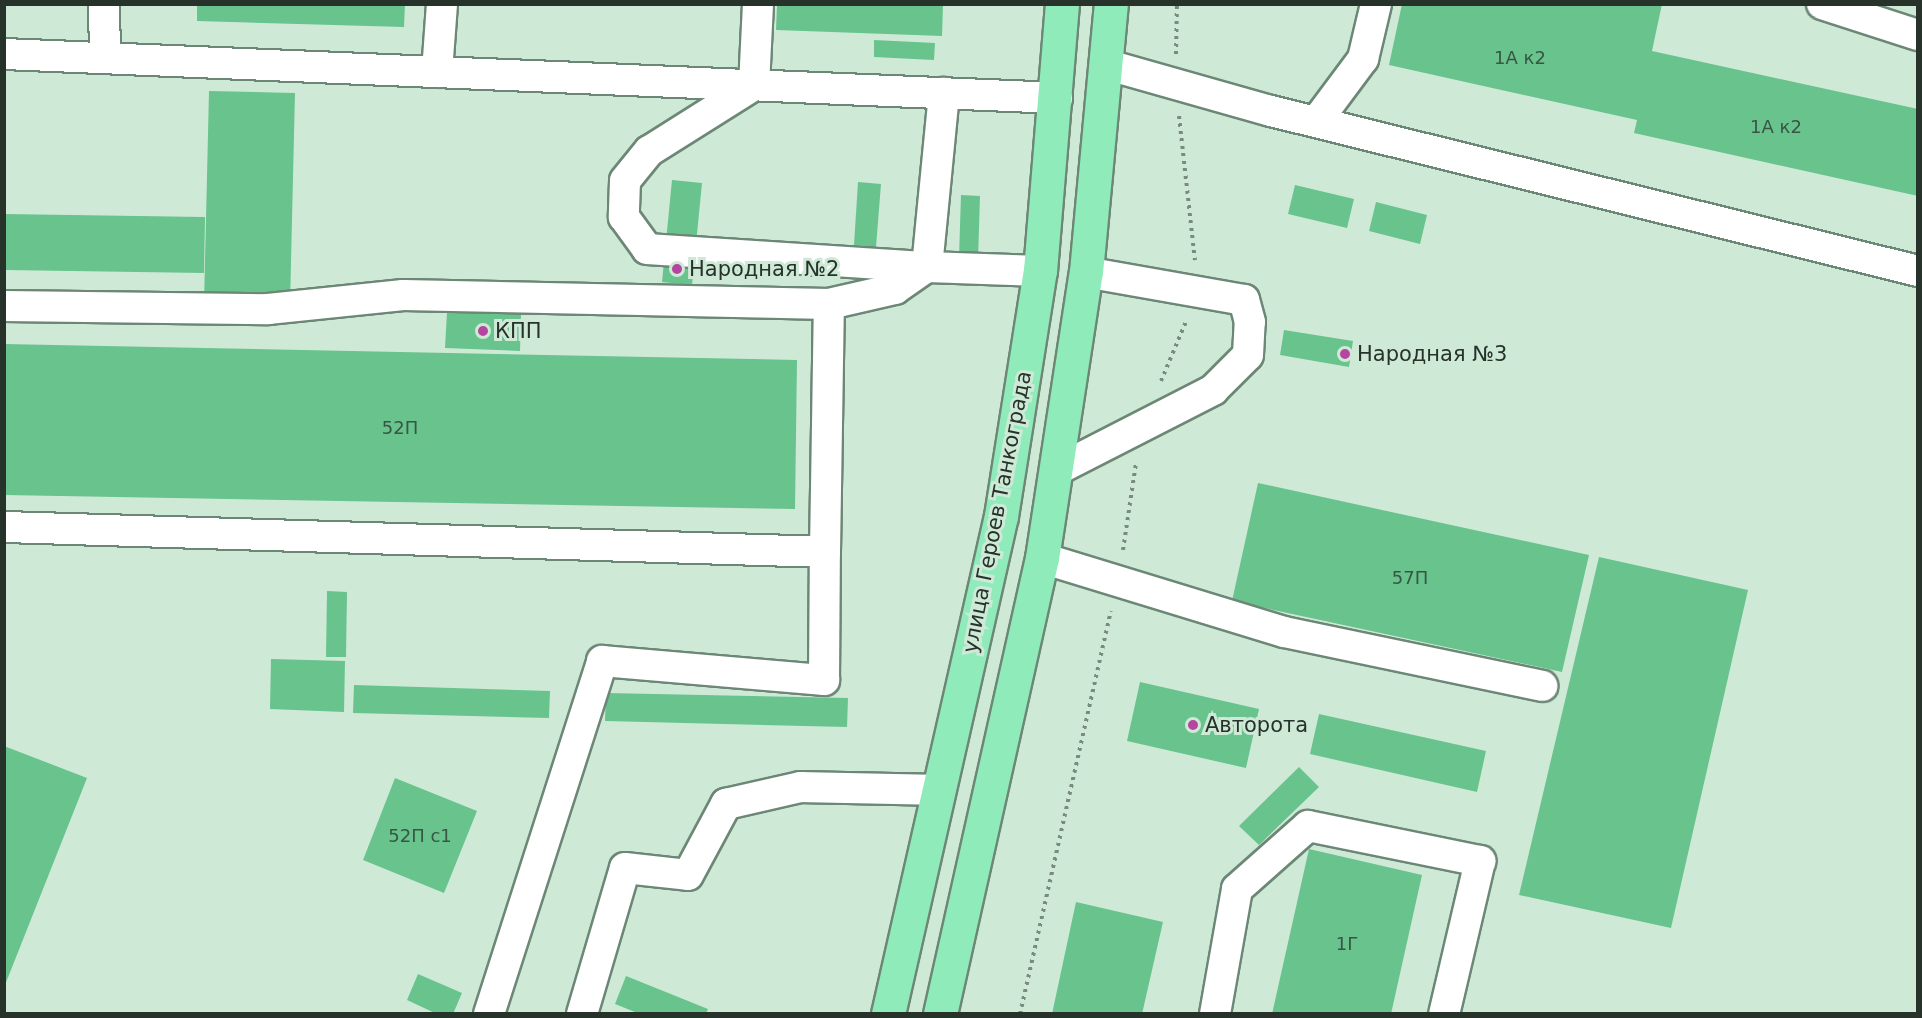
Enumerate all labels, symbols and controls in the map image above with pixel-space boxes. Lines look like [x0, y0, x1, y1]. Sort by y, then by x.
house number: 1А к2 [1494, 47, 1546, 69]
house number: 1А к2 [1750, 116, 1802, 138]
place label: Народная №2 [689, 256, 839, 282]
marker: Народная №2 [670, 262, 684, 276]
place label: КПП [495, 318, 541, 344]
marker: КПП [476, 324, 490, 338]
place label: Народная №3 [1357, 341, 1507, 367]
marker: Народная №3 [1338, 347, 1352, 361]
street label: улица Героев Танкограда [957, 369, 1037, 655]
house number: 52П [382, 417, 418, 439]
house number: 57П [1392, 567, 1428, 589]
place label: Авторота [1205, 712, 1308, 738]
marker: Авторота [1186, 718, 1200, 732]
house number: 52П с1 [388, 825, 452, 847]
house number: 1Г [1336, 933, 1358, 955]

